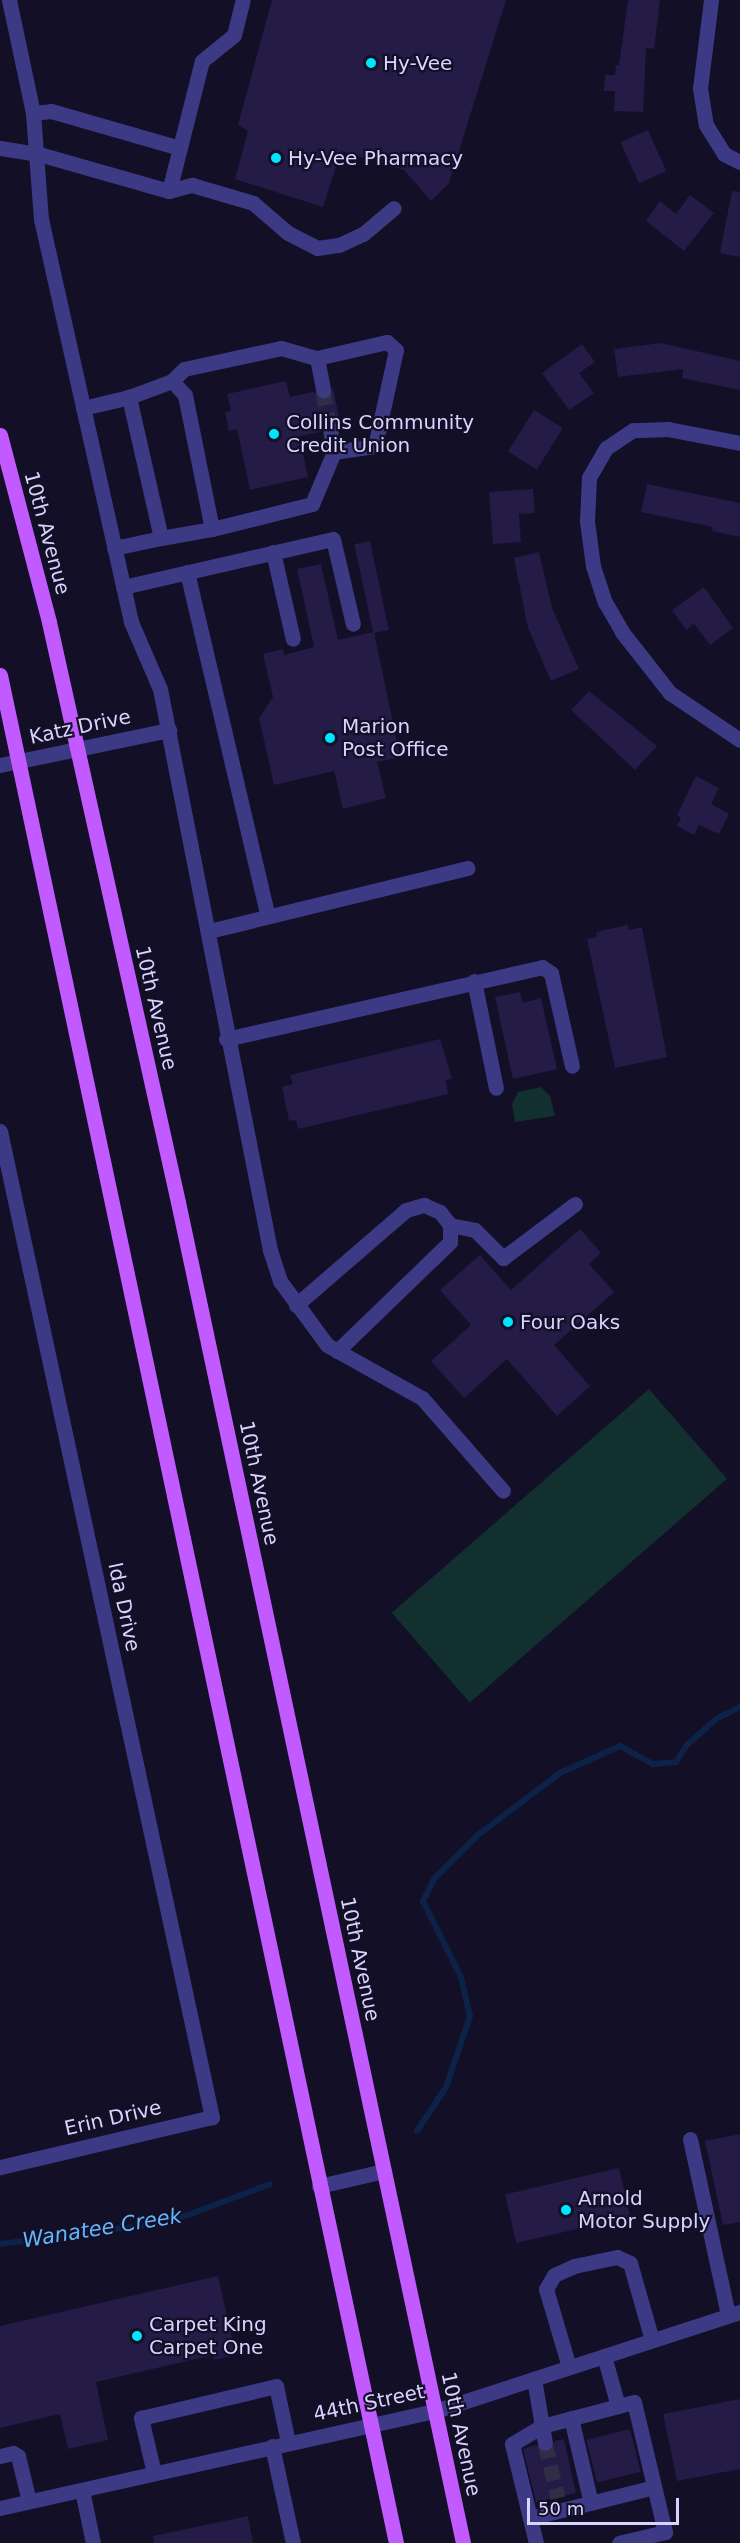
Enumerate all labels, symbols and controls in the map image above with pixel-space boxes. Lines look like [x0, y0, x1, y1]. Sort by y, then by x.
place label: Hy-Vee [383, 51, 452, 75]
marker: Hy-Vee [364, 56, 378, 70]
place label: Hy-Vee Pharmacy [288, 146, 463, 170]
marker: Hy-Vee Pharmacy [269, 151, 283, 165]
place label: Collins Community Credit Union [286, 410, 474, 457]
marker: Collins Community Credit Union [267, 427, 281, 441]
street label: 10th Avenue [19, 469, 75, 597]
street label: Katz Drive [27, 705, 133, 749]
place label: Marion Post Office [342, 714, 449, 761]
marker: Marion Post Office [323, 731, 337, 745]
street label: 10th Avenue [130, 944, 182, 1072]
place label: Four Oaks [520, 1310, 620, 1334]
marker: Four Oaks [501, 1315, 515, 1329]
street label: 10th Avenue [234, 1419, 284, 1547]
street label: Ida Drive [103, 1560, 145, 1654]
street label: 10th Avenue [335, 1895, 385, 2023]
street label: Erin Drive [62, 2095, 164, 2141]
place label: Arnold Motor Supply [578, 2186, 710, 2233]
water label: Wanatee Creek [21, 2203, 183, 2253]
marker: Arnold Motor Supply [559, 2203, 573, 2217]
place label: Carpet King Carpet One [149, 2312, 267, 2359]
marker: Carpet King Carpet One [130, 2329, 144, 2343]
street label: 10th Avenue [436, 2370, 486, 2498]
street label: 44th Street [311, 2380, 427, 2426]
scale bar [530, 2486, 682, 2524]
text: 50 m [538, 2498, 584, 2519]

